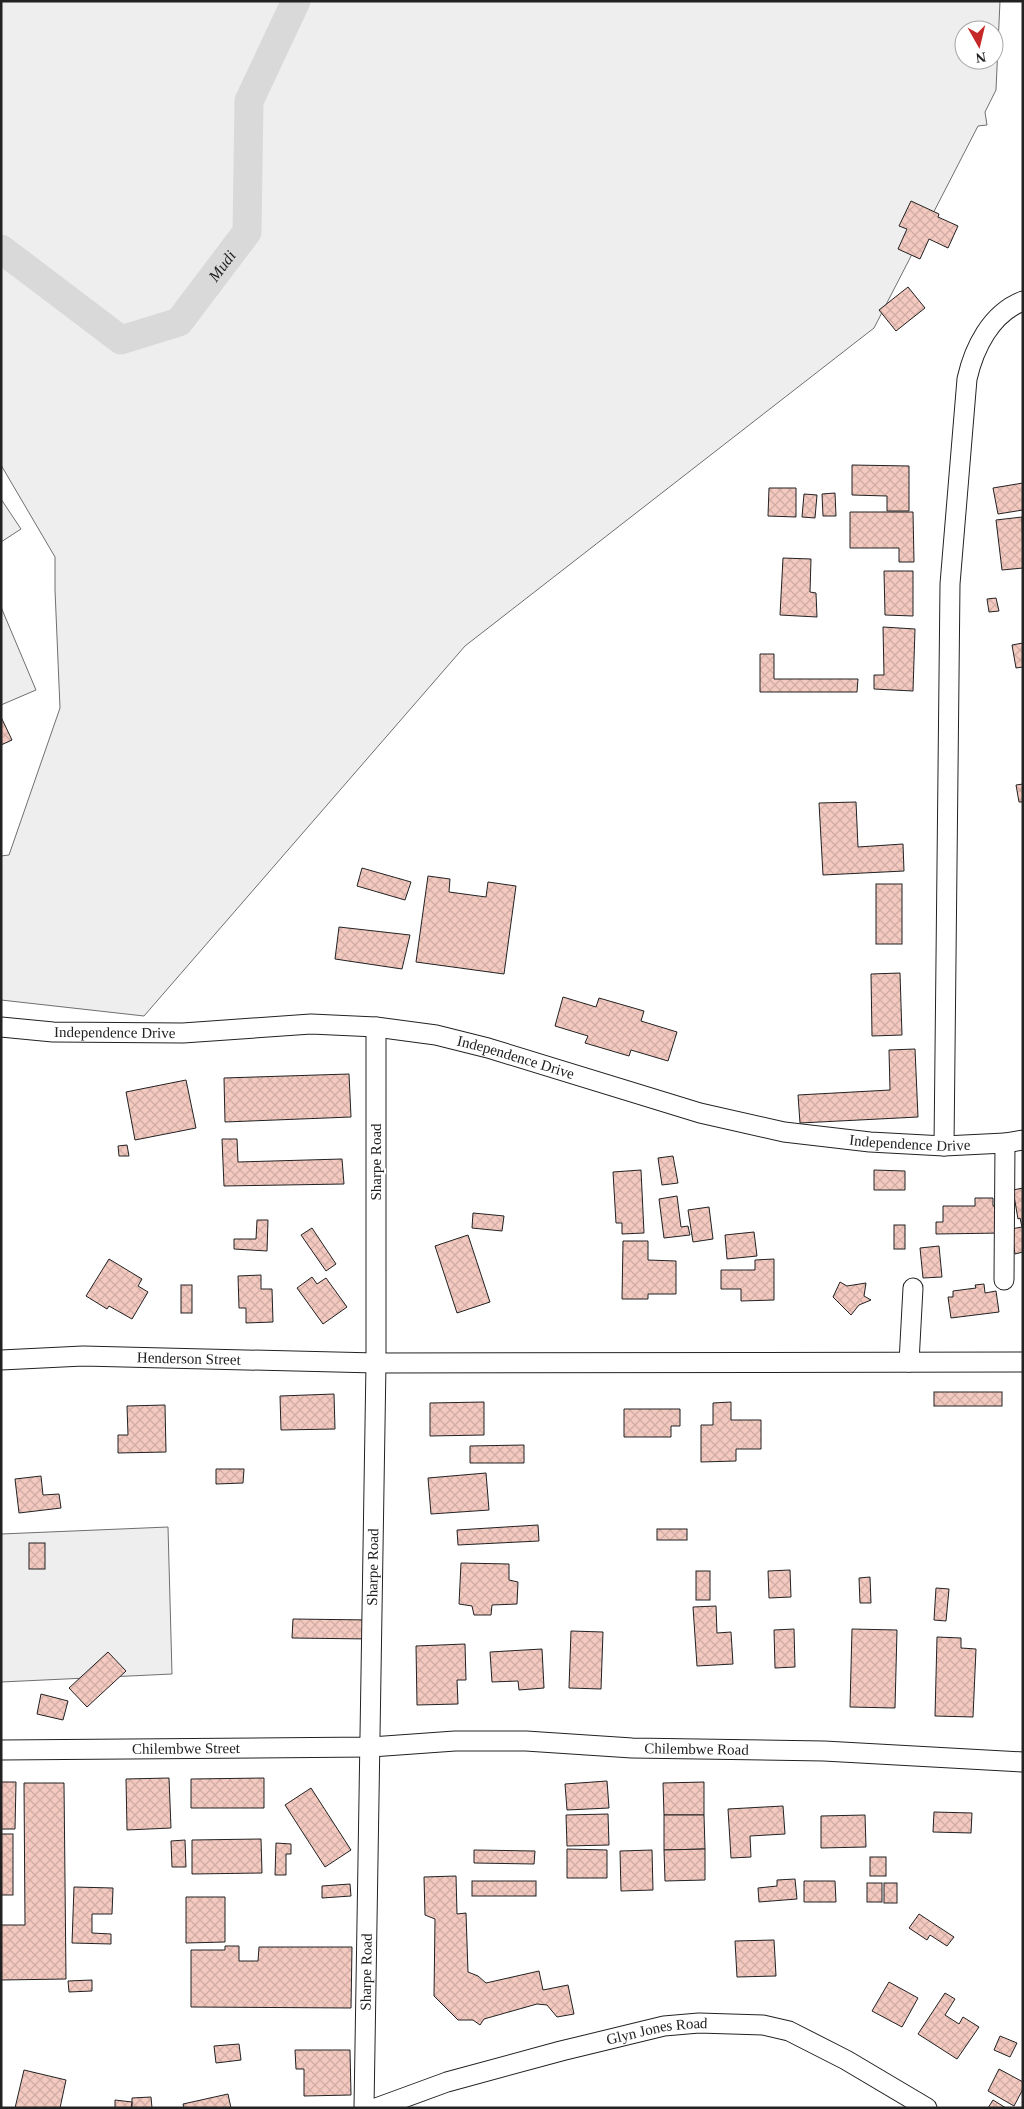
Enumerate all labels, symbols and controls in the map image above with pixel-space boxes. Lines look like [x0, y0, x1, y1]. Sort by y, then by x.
north arrow [954, 20, 1004, 70]
text: N [975, 49, 987, 66]
water label: Mudi [204, 247, 239, 285]
street label: Independence Drive [54, 1024, 176, 1041]
street label: Independence Drive [456, 1033, 577, 1082]
street label: Sharpe Road [368, 1123, 384, 1201]
street label: Independence Drive [848, 1132, 971, 1154]
street label: Henderson Street [137, 1349, 242, 1368]
street label: Sharpe Road [364, 1528, 381, 1606]
street label: Chilembwe Street [132, 1740, 241, 1757]
street label: Chilembwe Road [644, 1740, 749, 1758]
street label: Sharpe Road [358, 1933, 375, 2011]
street label: Glyn Jones Road [605, 2015, 708, 2048]

